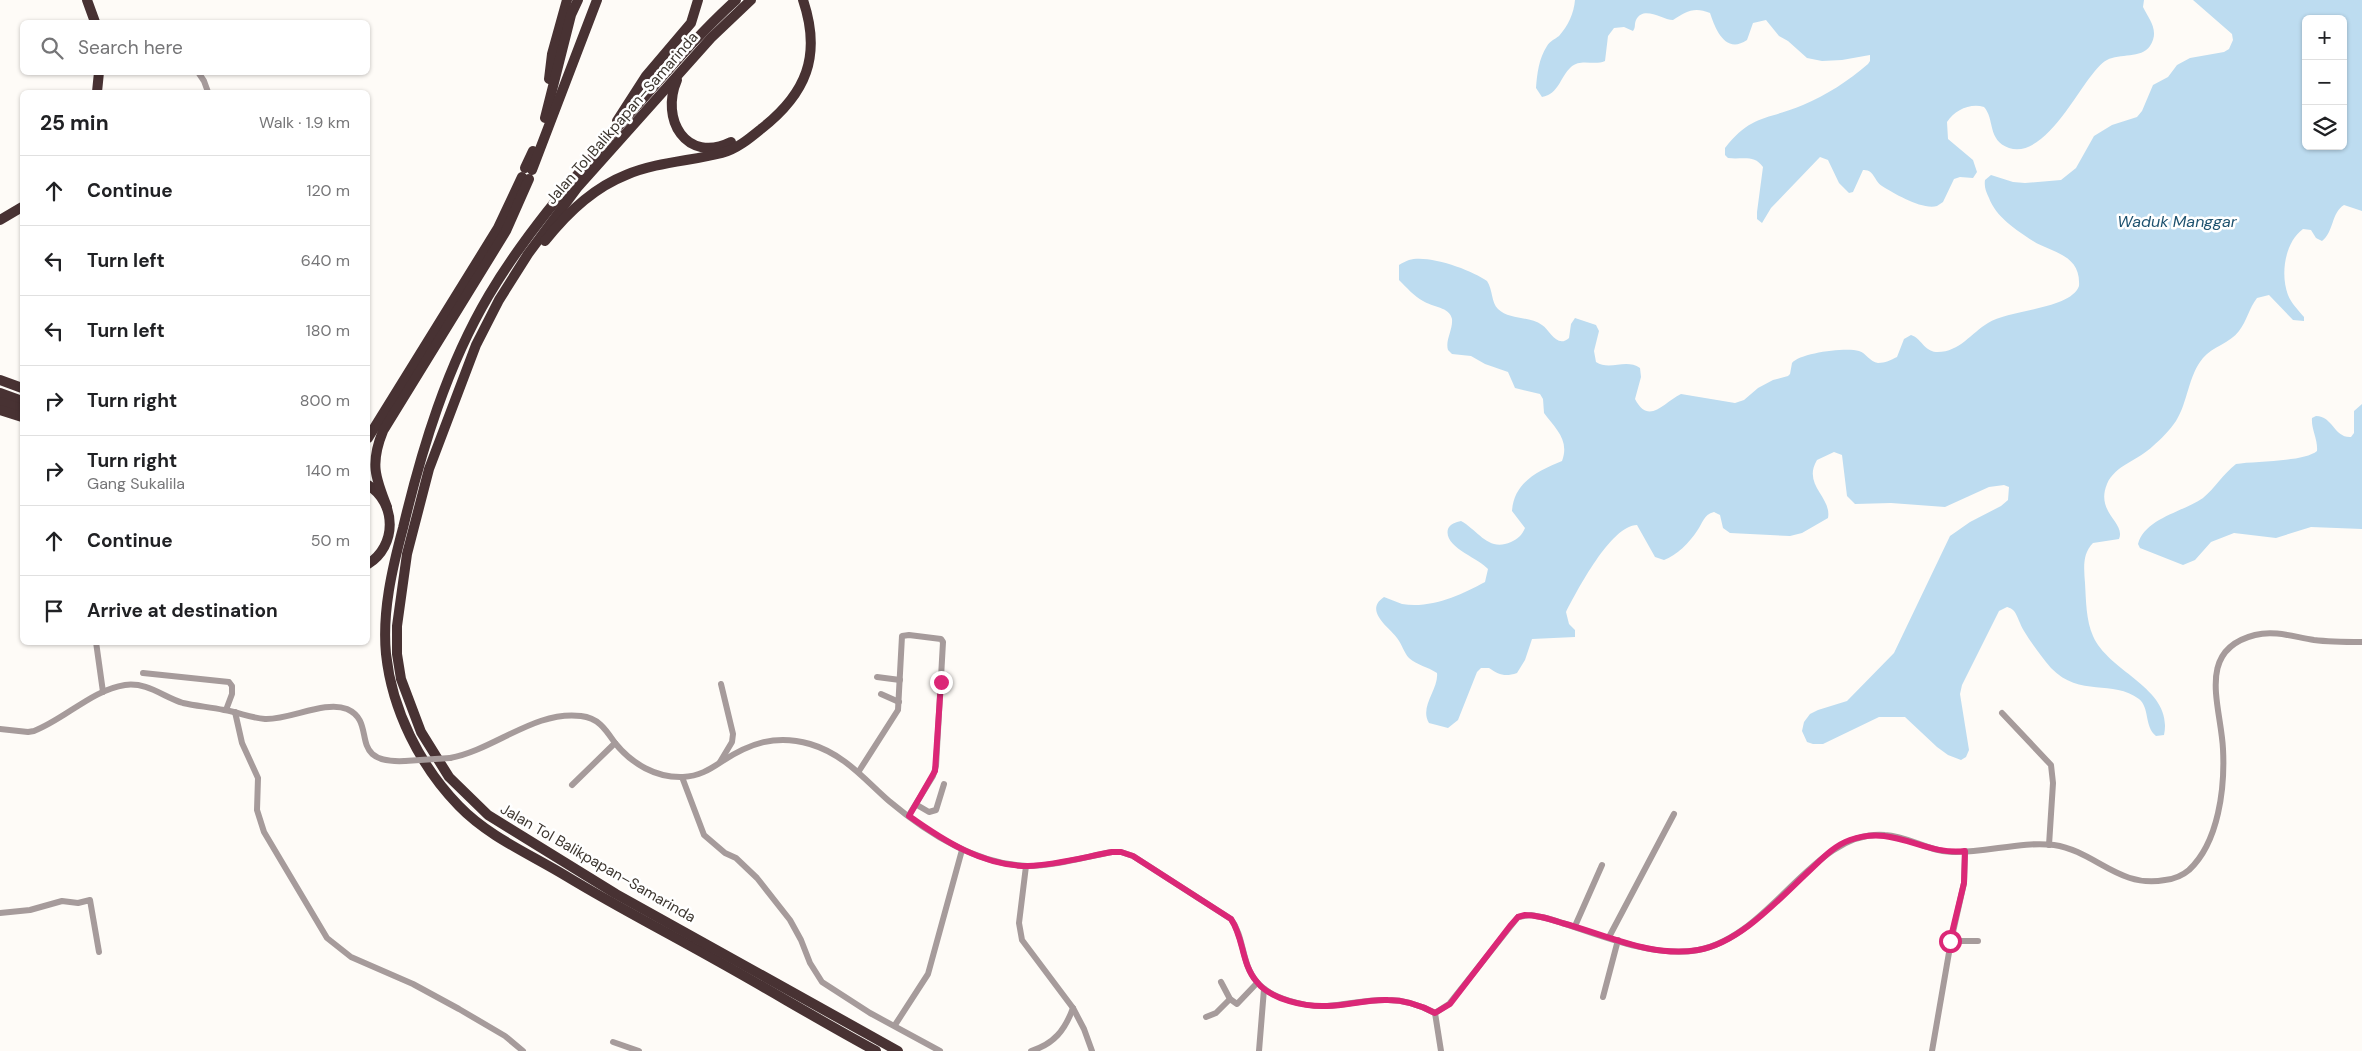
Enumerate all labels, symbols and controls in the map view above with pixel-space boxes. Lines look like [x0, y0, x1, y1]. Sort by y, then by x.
map controls [2302, 15, 2347, 150]
button: + [2302, 15, 2347, 60]
search box [20, 20, 370, 75]
street label: Jalan Tol Balikpapan–Samarinda [542, 28, 702, 208]
icon: search [38, 34, 66, 62]
text: Search here [78, 35, 183, 60]
button: − [2302, 60, 2347, 105]
button: layers [2302, 105, 2347, 150]
text: 25 min [40, 109, 109, 137]
text: Walk · 1.9 km [259, 112, 350, 133]
icon: ahead [40, 177, 68, 205]
text: Continue [87, 178, 173, 203]
text: 120 m [306, 180, 350, 201]
water label: Waduk Manggar [2117, 211, 2238, 232]
icon: left [40, 247, 68, 275]
text: Turn left [87, 248, 165, 273]
text: 640 m [301, 250, 350, 271]
icon: left [40, 317, 68, 345]
text: Turn left [87, 318, 165, 343]
text: 180 m [306, 320, 350, 341]
icon: right [40, 387, 68, 415]
text: Turn right [87, 388, 177, 413]
text: 800 m [300, 390, 350, 411]
text: Turn right [87, 448, 177, 473]
icon: right [40, 457, 68, 485]
text: 140 m [306, 460, 350, 481]
text: Gang Sukalila [87, 473, 185, 494]
icon: ahead [40, 527, 68, 555]
text: Continue [87, 528, 173, 553]
text: 50 m [311, 530, 350, 551]
icon: arrive [40, 597, 68, 625]
text: Arrive at destination [87, 598, 278, 623]
route end [930, 671, 953, 694]
street label: Jalan Tol Balikpapan–Samarinda [497, 799, 699, 927]
route start [1939, 930, 1962, 953]

